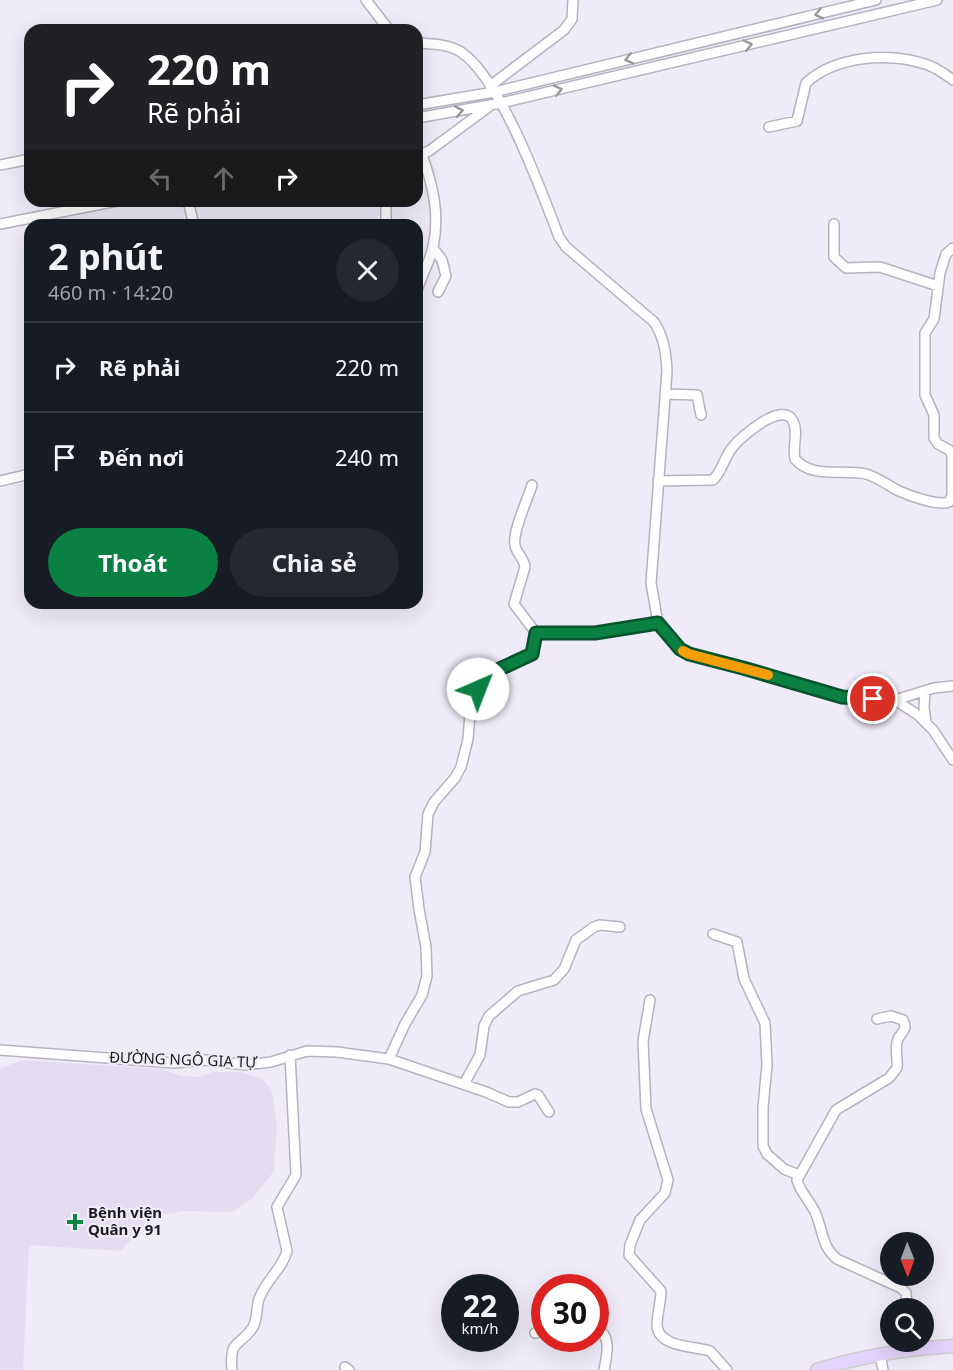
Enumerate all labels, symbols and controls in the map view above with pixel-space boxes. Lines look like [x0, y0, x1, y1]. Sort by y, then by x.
one-way arrow [814, 6, 824, 19]
one-way arrow [743, 39, 753, 52]
text: 220 m [147, 40, 271, 97]
icon: right [48, 48, 126, 126]
one-way arrow [624, 52, 634, 65]
one-way arrow [553, 84, 563, 97]
text: Rẽ phải [147, 94, 241, 131]
one-way arrow [454, 105, 464, 118]
icon: left [144, 162, 177, 195]
icon: ahead [207, 162, 240, 195]
icon: right [270, 162, 303, 195]
text: 2 phút [48, 232, 163, 281]
button: close [336, 239, 399, 302]
text: 460 m · 14:20 [48, 279, 173, 306]
icon: right [48, 351, 81, 384]
text: Rẽ phải [99, 352, 180, 382]
text: 220 m [335, 352, 399, 382]
icon: arrive [48, 441, 81, 474]
text: Đến nơi [99, 442, 184, 472]
text: 240 m [335, 442, 399, 472]
button: Thoát [48, 528, 218, 597]
button: Chia sẻ [230, 528, 399, 597]
position arrow [446, 657, 510, 721]
pin [847, 673, 898, 724]
icon: arrive [856, 682, 889, 715]
street label: ĐƯỜNG NGÔ GIA TỰ [109, 1046, 259, 1072]
place label: Bệnh viện Quân y 91 [88, 1202, 162, 1239]
marker: Bệnh viện Quân y 91 [66, 1213, 84, 1231]
north arrow [880, 1232, 934, 1286]
map controls [880, 1232, 934, 1352]
speed limit sign: 30 [531, 1274, 609, 1352]
text: 22 [463, 1285, 497, 1326]
button: search [880, 1298, 934, 1352]
text: km/h [462, 1318, 498, 1338]

